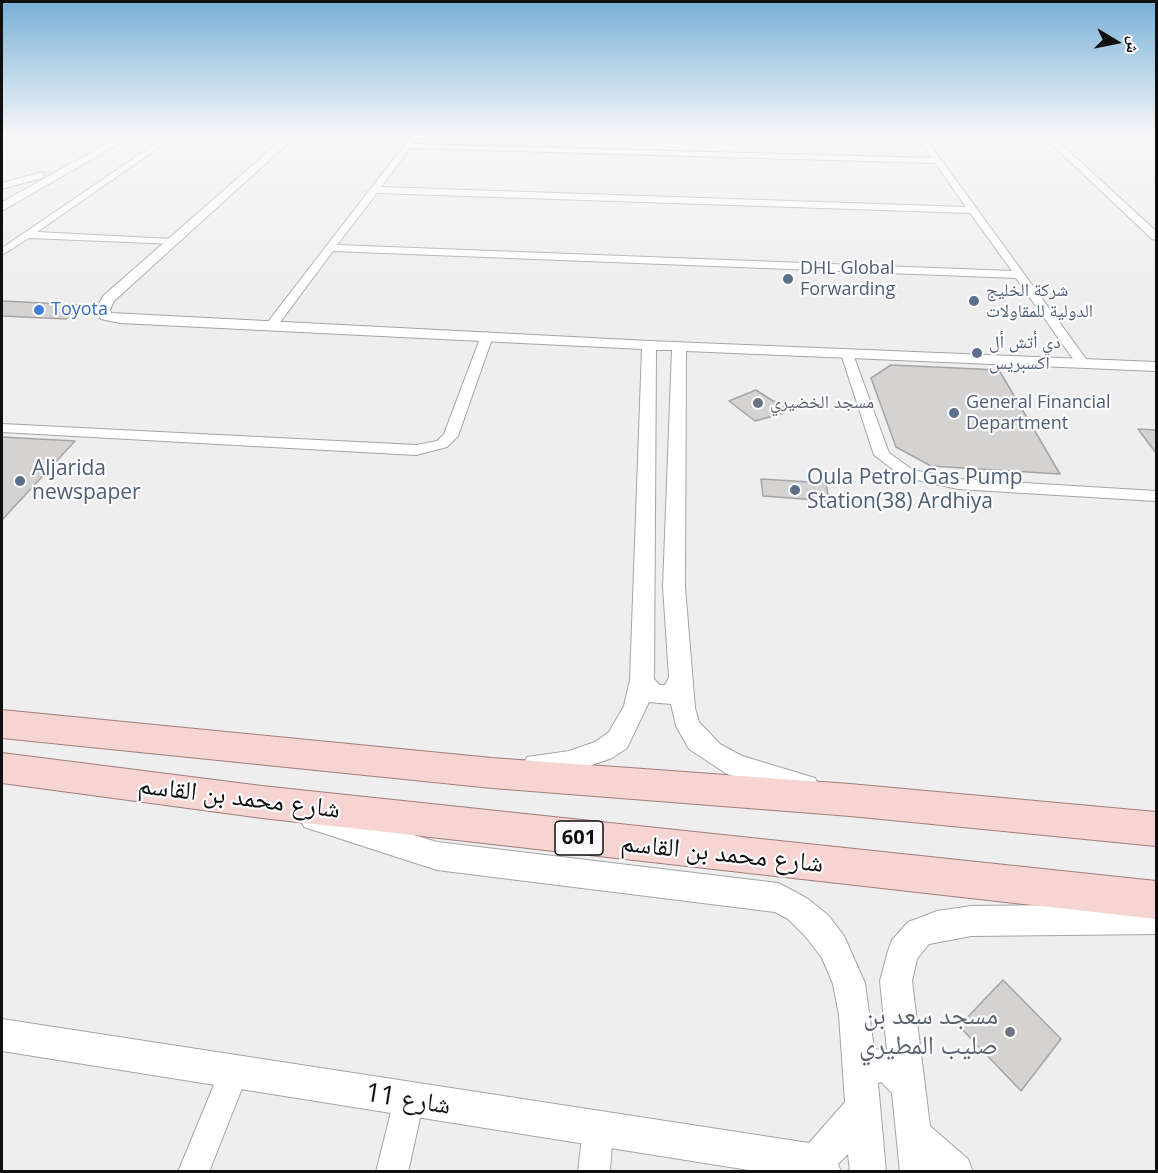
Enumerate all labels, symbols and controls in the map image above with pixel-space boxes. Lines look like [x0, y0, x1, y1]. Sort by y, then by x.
north arrow [1086, 12, 1146, 72]
text: ش [1121, 35, 1146, 55]
place label: DHL Global Forwarding [800, 258, 895, 300]
marker: DHL Global Forwarding [781, 272, 795, 286]
place label: شركة الخليج الدولية للمقاولات [986, 280, 1093, 322]
marker: شركة الخليج الدولية للمقاولات [967, 294, 981, 308]
place label: Toyota [51, 299, 108, 321]
marker: Toyota [32, 303, 46, 317]
place label: دي أتش أل اكسبريس [989, 332, 1061, 374]
marker: دي أتش أل اكسبريس [970, 346, 984, 360]
place label: مسجد الخضيري [770, 392, 874, 414]
place label: General Financial Department [966, 392, 1111, 434]
marker: مسجد الخضيري [751, 396, 765, 410]
marker: General Financial Department [947, 406, 961, 420]
place label: Aljarida newspaper [32, 456, 141, 506]
place label: Oula Petrol Gas Pump Station(38) Ardhiya [807, 465, 1023, 515]
marker: Aljarida newspaper [13, 474, 27, 488]
marker: Oula Petrol Gas Pump Station(38) Ardhiya [788, 483, 802, 497]
street label: شارع محمد بن القاسم [136, 770, 342, 826]
road number: 601 [555, 821, 603, 855]
street label: شارع محمد بن القاسم [619, 828, 825, 880]
place label: مسجد سعد بن صليب المطيري [859, 1001, 998, 1062]
marker: مسجد سعد بن صليب المطيري [1003, 1025, 1017, 1039]
street label: شارع 11 [363, 1078, 453, 1122]

